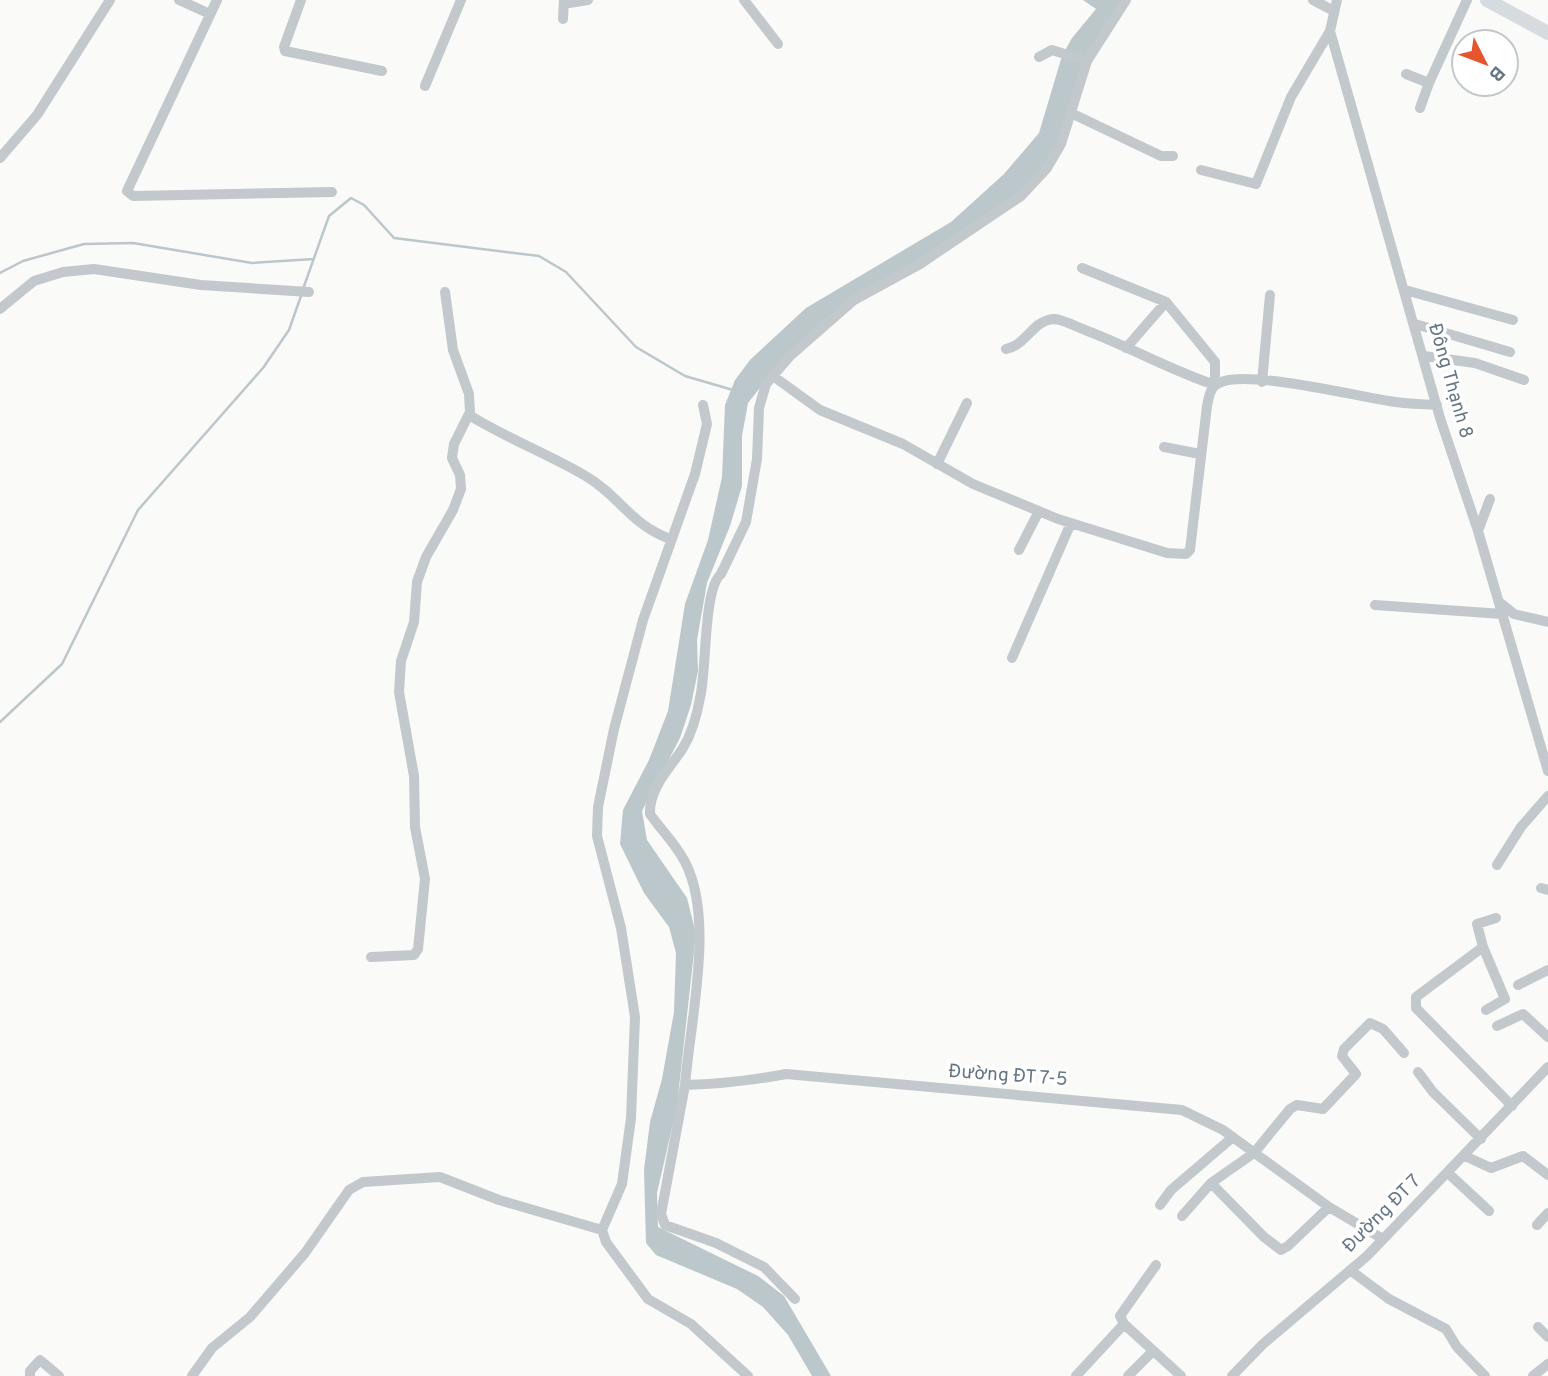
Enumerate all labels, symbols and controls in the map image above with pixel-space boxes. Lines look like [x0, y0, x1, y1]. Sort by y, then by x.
north arrow [1450, 28, 1520, 98]
text: B [1483, 60, 1509, 86]
street label: Đông Thạnh 8 [1422, 321, 1478, 441]
street label: Đường ĐT 7-5 [948, 1060, 1068, 1092]
street label: Đường ĐT 7 [1338, 1170, 1426, 1258]

